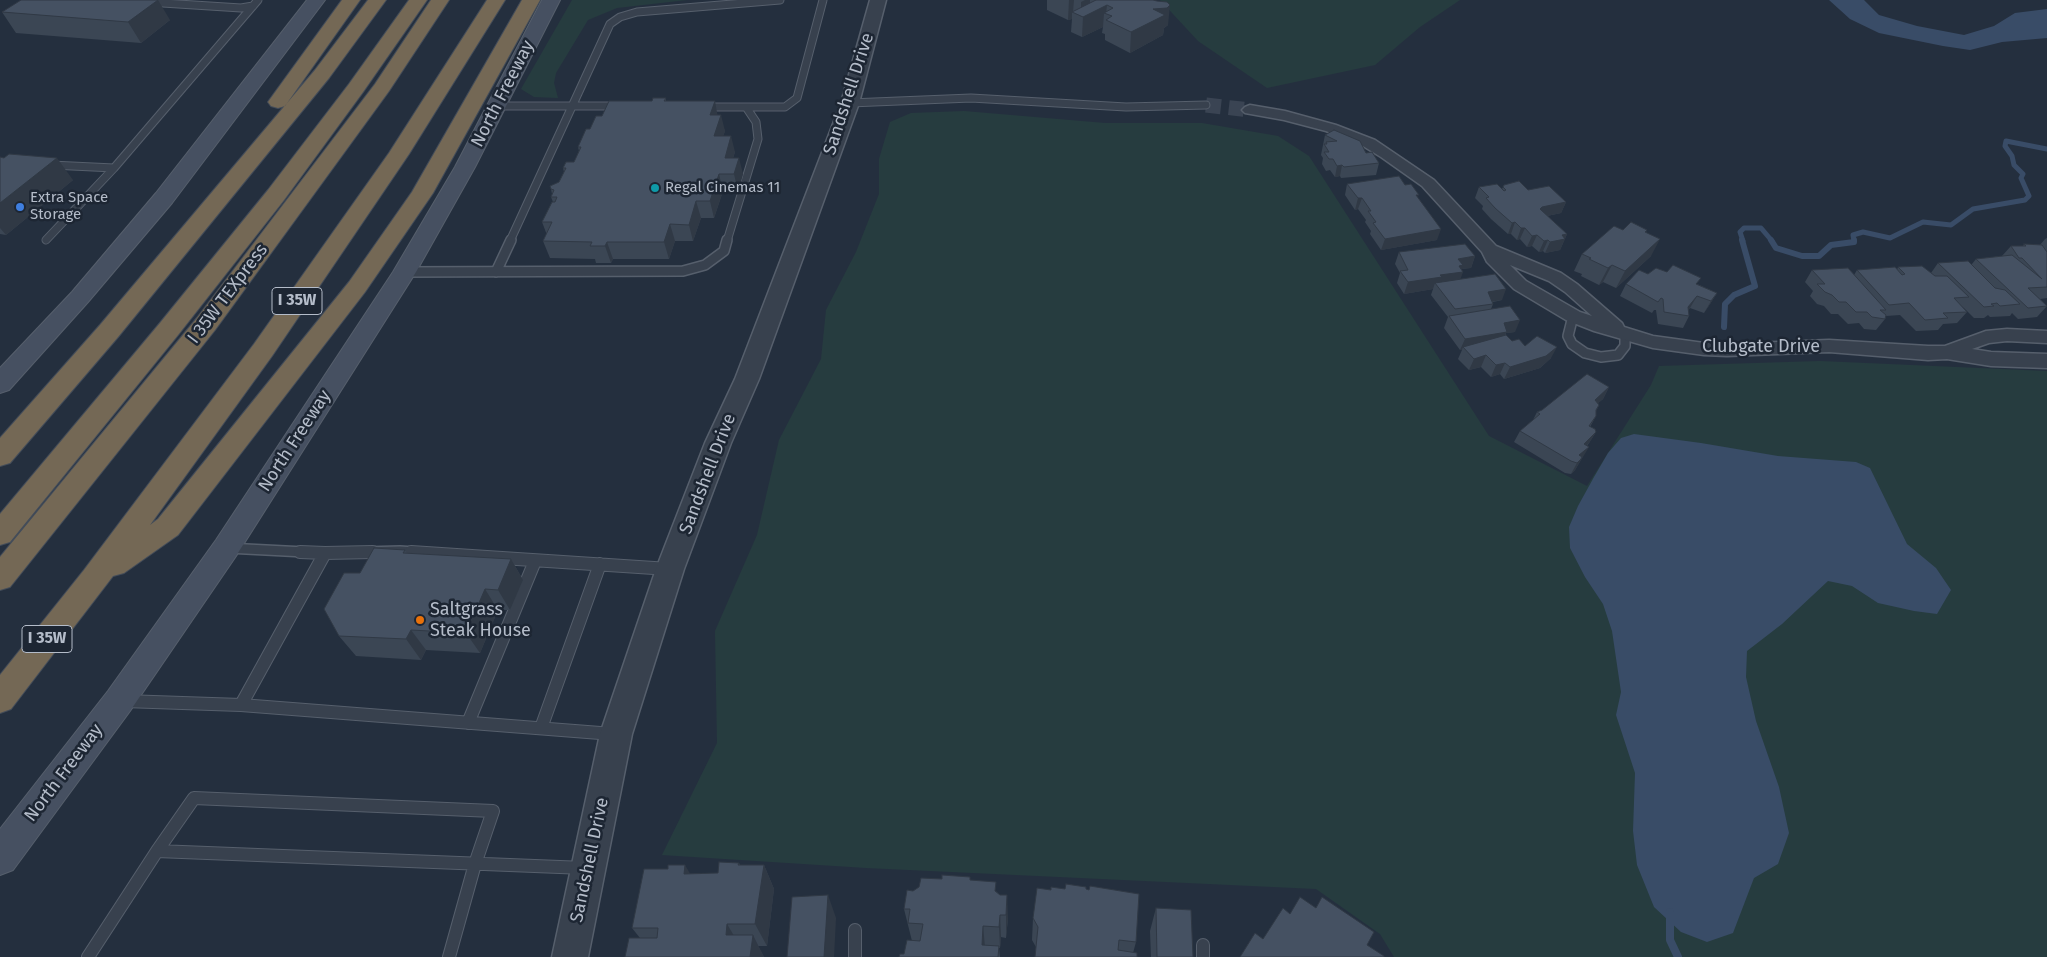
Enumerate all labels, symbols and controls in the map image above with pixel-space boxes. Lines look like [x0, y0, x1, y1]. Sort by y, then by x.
street label: Sandshell Drive [819, 30, 879, 158]
street label: North Freeway [467, 37, 539, 151]
place label: Regal Cinemas 11 [665, 179, 780, 197]
marker: Regal Cinemas 11 [649, 182, 661, 194]
place label: Extra Space Storage [30, 189, 108, 224]
marker: Extra Space Storage [14, 201, 26, 213]
street label: I 35W TEXpress [183, 240, 273, 348]
road number: I 35W [272, 288, 322, 314]
street label: Clubgate Drive [1702, 336, 1820, 358]
street label: North Freeway [254, 386, 336, 496]
street label: Sandshell Drive [675, 411, 741, 537]
place label: Saltgrass Steak House [430, 599, 531, 642]
marker: Saltgrass Steak House [414, 614, 426, 626]
road number: I 35W [22, 626, 72, 652]
street label: North Freeway [20, 720, 108, 826]
street label: Sandshell Drive [566, 796, 614, 924]

